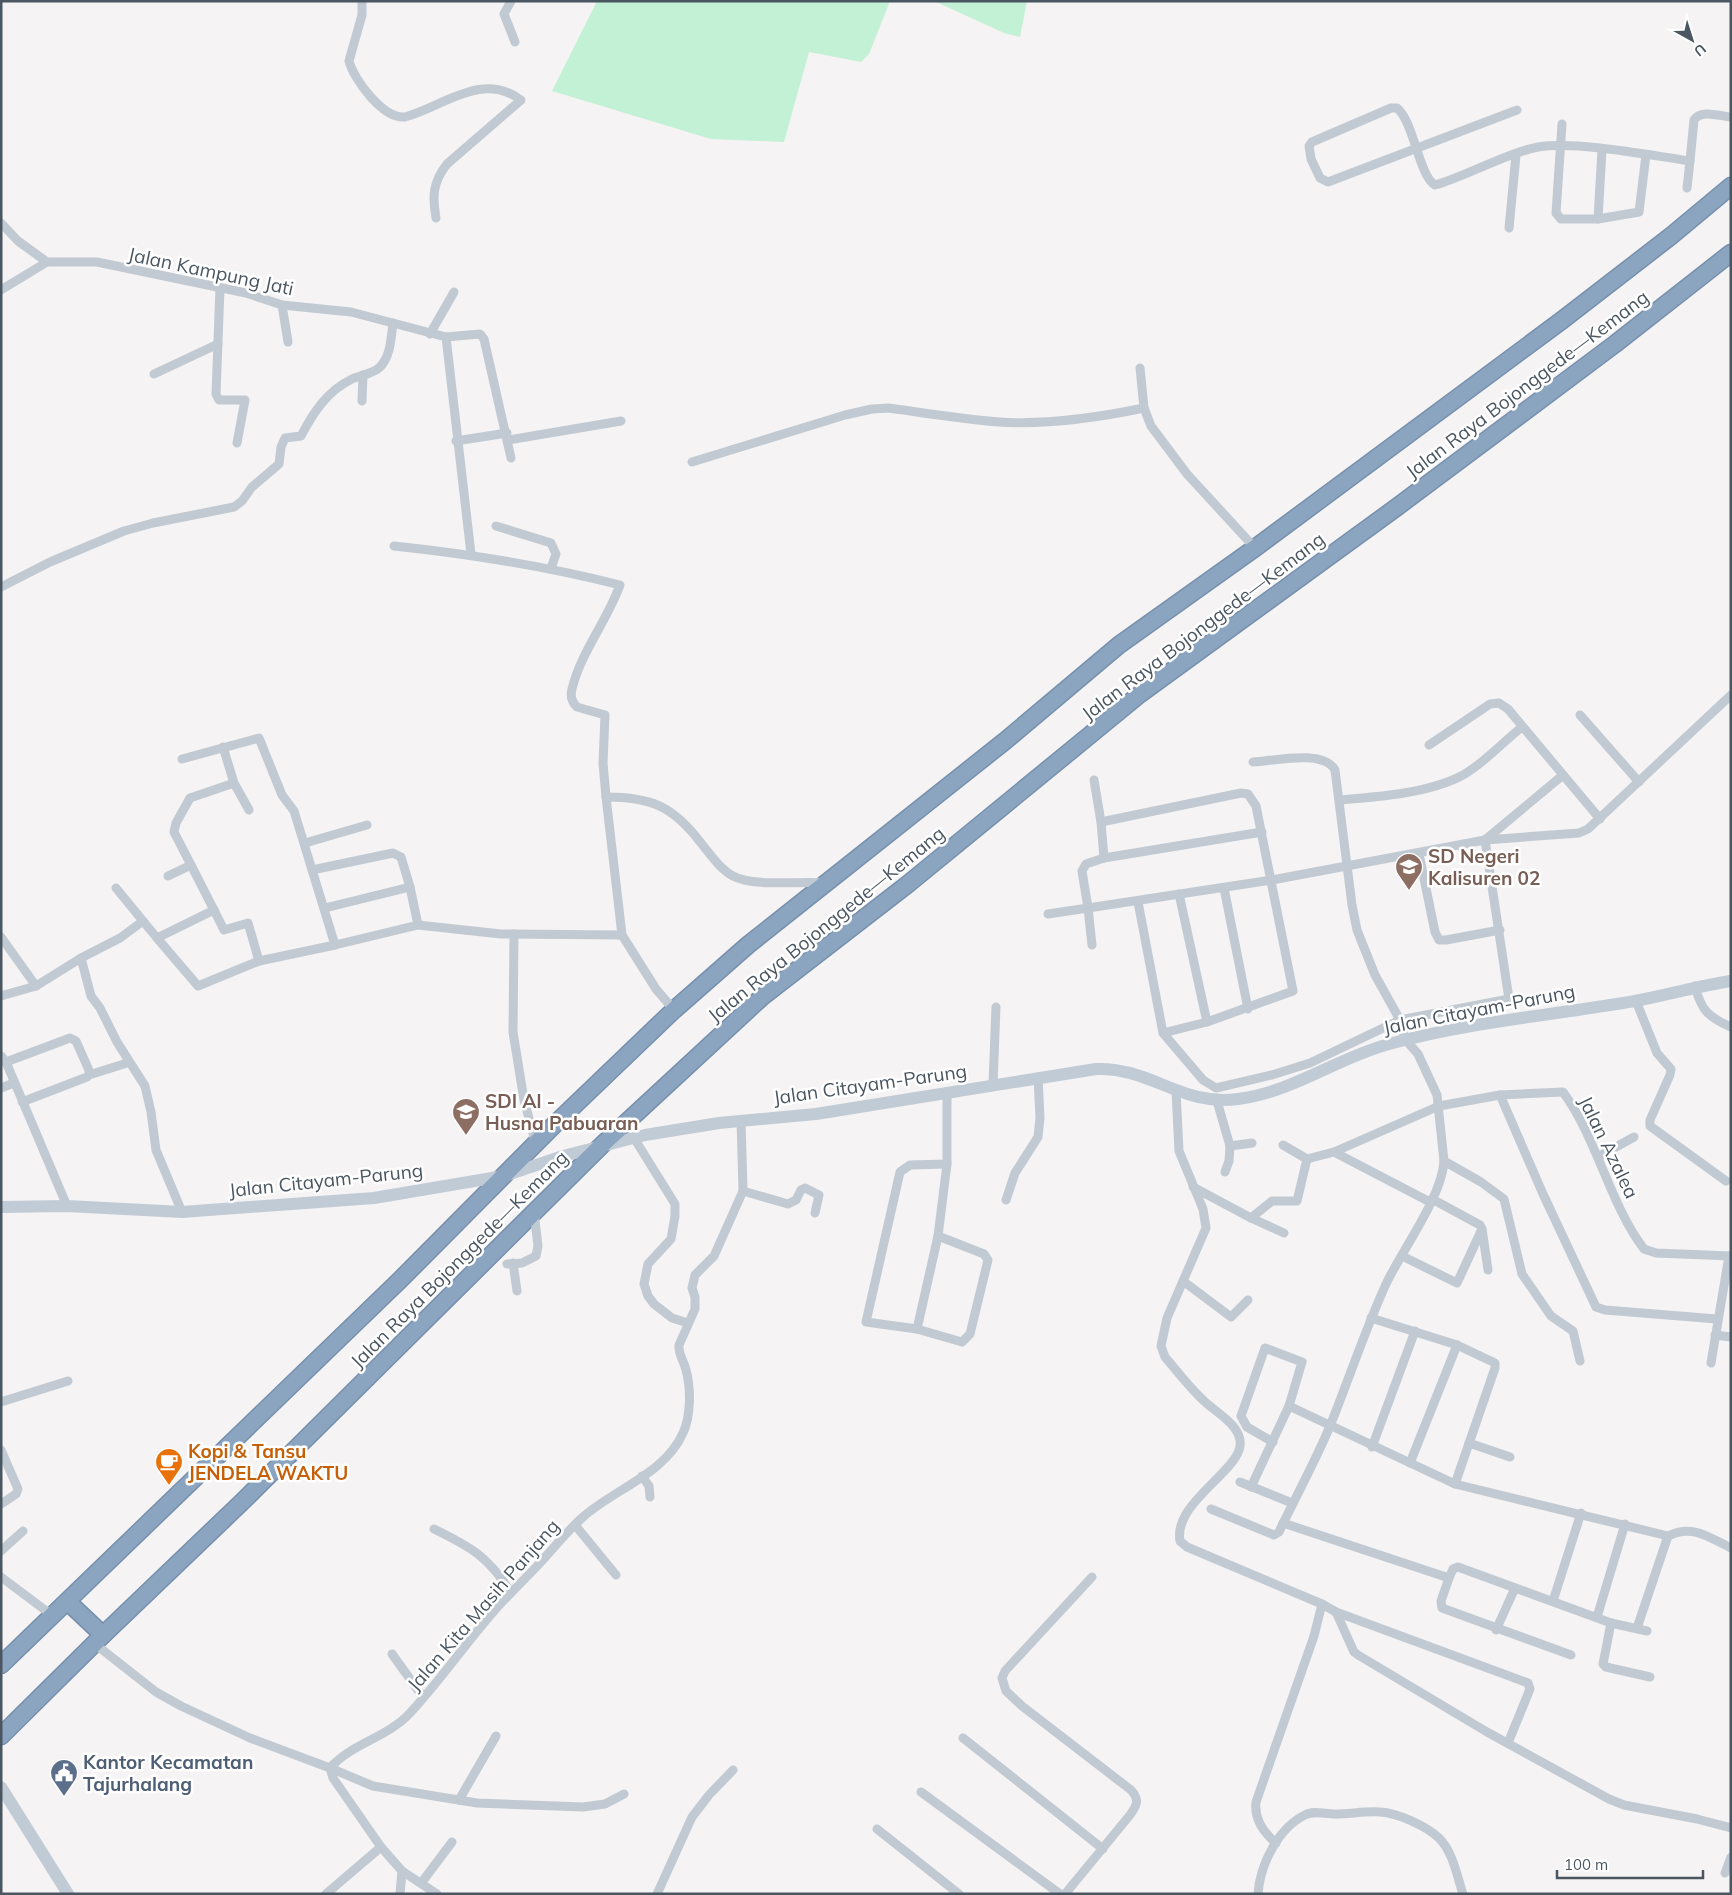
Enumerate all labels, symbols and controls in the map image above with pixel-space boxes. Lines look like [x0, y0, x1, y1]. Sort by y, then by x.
north arrow [1667, 15, 1717, 65]
text: U [1690, 40, 1710, 60]
street label: Jalan Kampung Jati [126, 242, 296, 300]
street label: Jalan Raya Bojonggede—Kemang [1401, 285, 1653, 483]
street label: Jalan Raya Bojonggede—Kemang [1077, 527, 1329, 725]
street label: Jalan Raya Bojonggede—Kemang [703, 821, 949, 1027]
place label: SD Negeri Kalisuren 02 [1428, 844, 1540, 890]
school or university icon: SD Negeri Kalisuren 02 [1394, 852, 1424, 891]
street label: Jalan Citayam-Parung [1381, 979, 1577, 1039]
street label: Jalan Citayam-Parung [772, 1059, 968, 1109]
place label: SDI Al - Husna Pabuaran [485, 1089, 638, 1135]
street label: Jalan Azalea [1574, 1092, 1644, 1202]
school or university icon: SDI Al - Husna Pabuaran [451, 1097, 481, 1136]
street label: Jalan Raya Bojonggede—Kemang [345, 1145, 573, 1373]
street label: Jalan Citayam-Parung [228, 1158, 424, 1202]
place label: Kopi & Tansu JENDELA WAKTU [188, 1439, 348, 1485]
cafe icon: Kopi & Tansu JENDELA WAKTU [154, 1447, 184, 1486]
street label: Jalan Kita Masih Panjang [402, 1514, 564, 1696]
place label: Kantor Kecamatan Tajurhalang [83, 1750, 253, 1796]
public building icon: Kantor Kecamatan Tajurhalang [49, 1758, 79, 1797]
scale bar [1557, 1848, 1703, 1880]
text: 100 m [1564, 1855, 1608, 1874]

